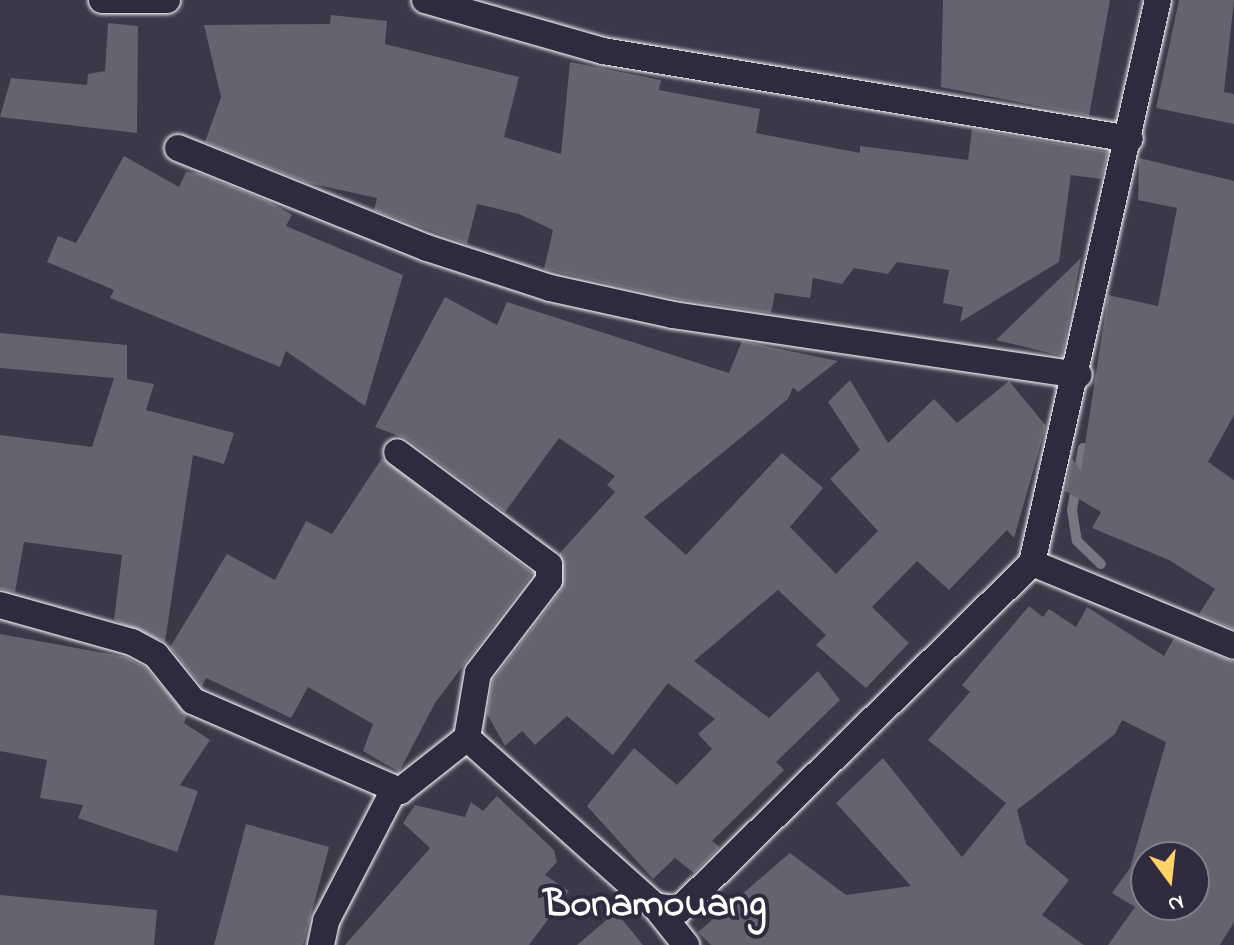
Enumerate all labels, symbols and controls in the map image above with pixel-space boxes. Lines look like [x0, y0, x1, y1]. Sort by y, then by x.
north arrow [1130, 841, 1210, 921]
district label: Bonamouang [544, 882, 766, 930]
text: N [1164, 885, 1187, 920]

